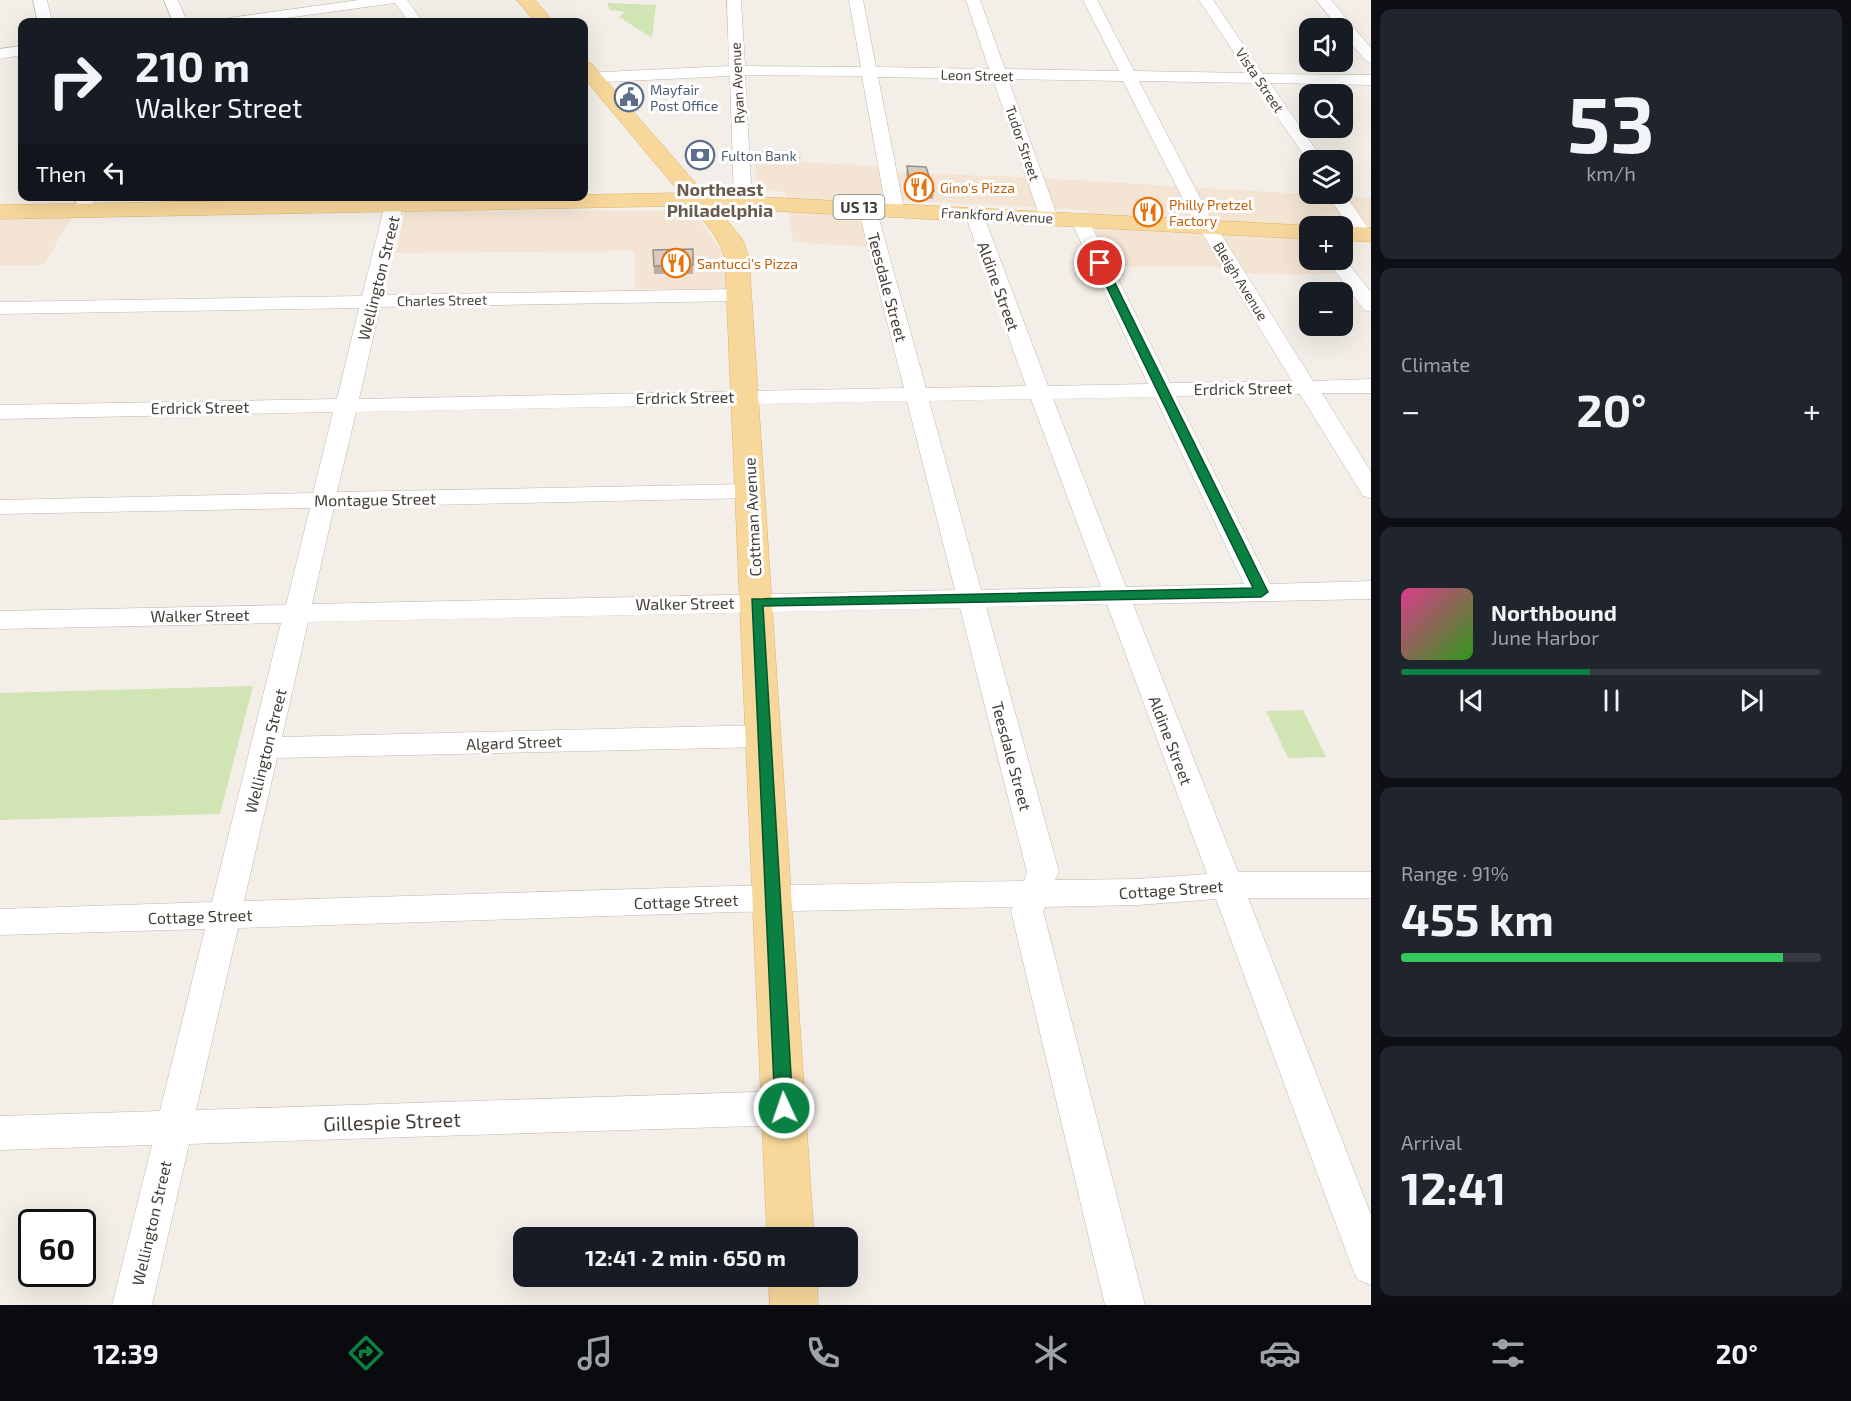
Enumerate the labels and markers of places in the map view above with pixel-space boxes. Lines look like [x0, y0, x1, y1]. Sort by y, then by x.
public building icon: Mayfair Post Office [613, 81, 645, 113]
place label: Mayfair Post Office [650, 81, 718, 114]
bank icon: Fulton Bank [684, 139, 716, 171]
place label: Fulton Bank [721, 147, 797, 164]
restaurant icon: Gino's Pizza [903, 171, 935, 203]
place label: Gino's Pizza [940, 179, 1015, 196]
restaurant icon: Philly Pretzel Factory [1132, 196, 1164, 228]
place label: Philly Pretzel Factory [1169, 196, 1253, 229]
pin [1074, 237, 1125, 288]
restaurant icon: Santucci's Pizza [660, 247, 692, 279]
place label: Santucci's Pizza [697, 255, 798, 272]

